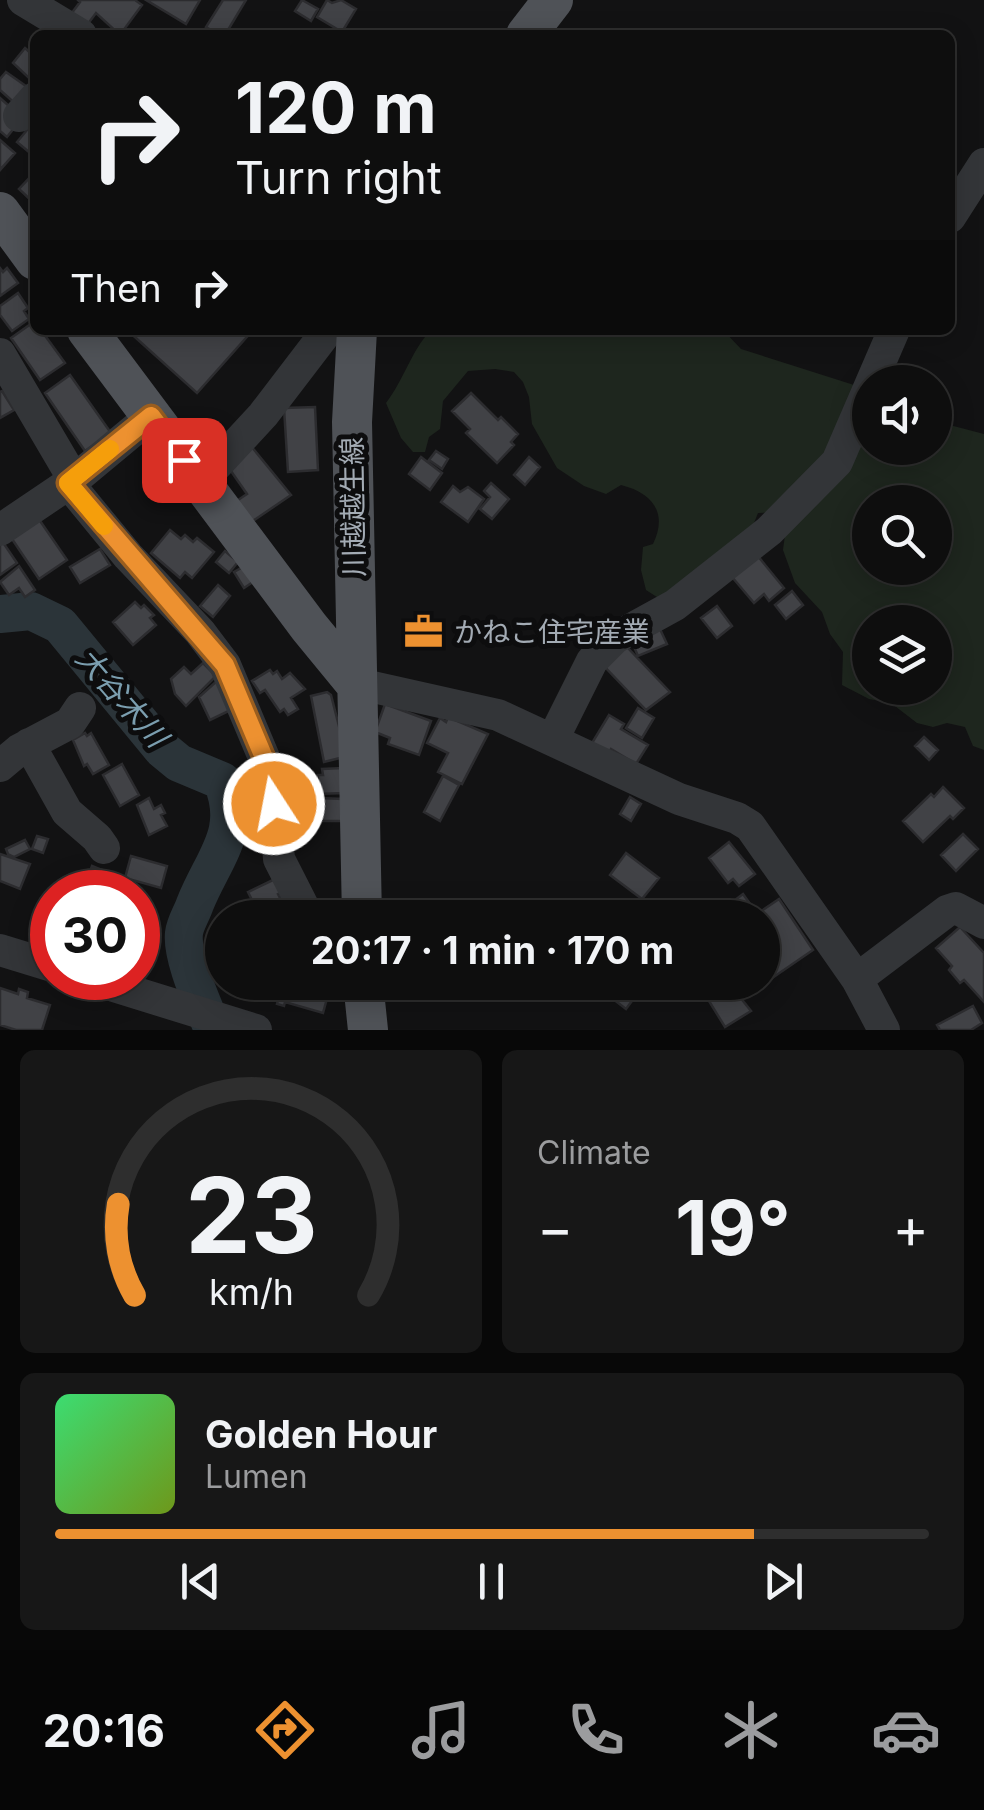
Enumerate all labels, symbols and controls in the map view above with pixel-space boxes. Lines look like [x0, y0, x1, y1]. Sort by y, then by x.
text: 120 m [235, 65, 437, 150]
icon: right [70, 70, 200, 200]
text: Turn right [235, 150, 442, 205]
icon: right [182, 260, 237, 315]
text: Then [70, 265, 162, 311]
map controls [852, 365, 952, 705]
button: sound [852, 365, 952, 465]
pin [142, 418, 227, 503]
icon: arrive [157, 433, 212, 488]
street label: 川越越生線 [335, 437, 371, 577]
button: search [852, 485, 952, 585]
button: layers [852, 605, 952, 705]
office icon: かねこ住宅産業 [403, 611, 445, 653]
place label: かねこ住宅産業 [454, 615, 650, 649]
water label: 大谷木川 [69, 640, 177, 756]
position arrow [222, 752, 326, 856]
speed limit sign: 30 [30, 870, 160, 1000]
text: 20:17 · 1 min · 170 m [311, 927, 674, 973]
text: Climate [537, 1133, 651, 1172]
text: 23 [185, 1152, 317, 1278]
text: 19° [675, 1182, 791, 1273]
text: − [537, 1195, 573, 1261]
text: + [893, 1195, 929, 1261]
text: km/h [209, 1270, 293, 1314]
text: Golden Hour [205, 1411, 437, 1457]
text: Lumen [205, 1457, 308, 1496]
icon: previous [173, 1554, 228, 1609]
icon: pause [464, 1554, 519, 1609]
icon: next [756, 1554, 811, 1609]
icon: directions [250, 1695, 320, 1765]
icon: music [406, 1695, 476, 1765]
icon: phone [561, 1695, 631, 1765]
icon: climate [716, 1695, 786, 1765]
icon: car [871, 1695, 941, 1765]
text: 20:16 [43, 1703, 165, 1758]

